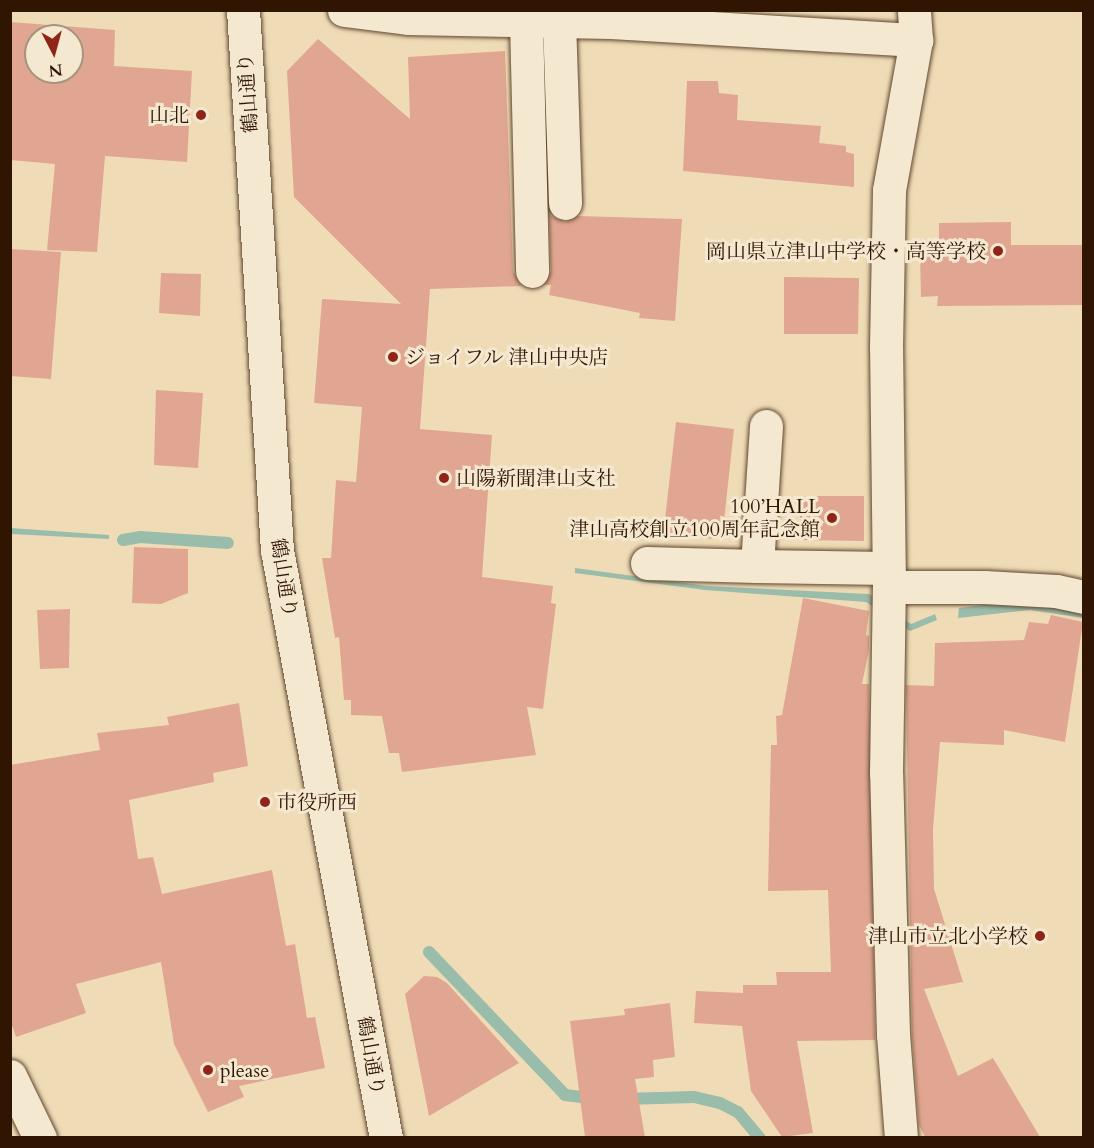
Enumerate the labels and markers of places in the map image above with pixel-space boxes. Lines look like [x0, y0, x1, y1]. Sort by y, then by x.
place label: 山北 [149, 103, 189, 127]
marker: 山北 [194, 108, 208, 122]
place label: 岡山県立津山中学校・高等学校 [706, 239, 986, 263]
marker: 岡山県立津山中学校・高等学校 [991, 244, 1005, 258]
place label: ジョイフル 津山中央店 [405, 345, 610, 369]
marker: ジョイフル 津山中央店 [386, 350, 400, 364]
place label: 山陽新聞津山支社 [456, 466, 616, 490]
marker: 山陽新聞津山支社 [437, 471, 451, 485]
place label: 100’HALL 津山高校創立100周年記念館 [569, 494, 820, 541]
marker: 100’HALL 津山高校創立100周年記念館 [825, 511, 839, 525]
place label: 市役所西 [277, 790, 357, 814]
marker: 市役所西 [258, 795, 272, 809]
place label: 津山市立北小学校 [868, 924, 1028, 948]
marker: 津山市立北小学校 [1033, 929, 1047, 943]
place label: please [220, 1058, 269, 1082]
marker: please [201, 1063, 215, 1077]

